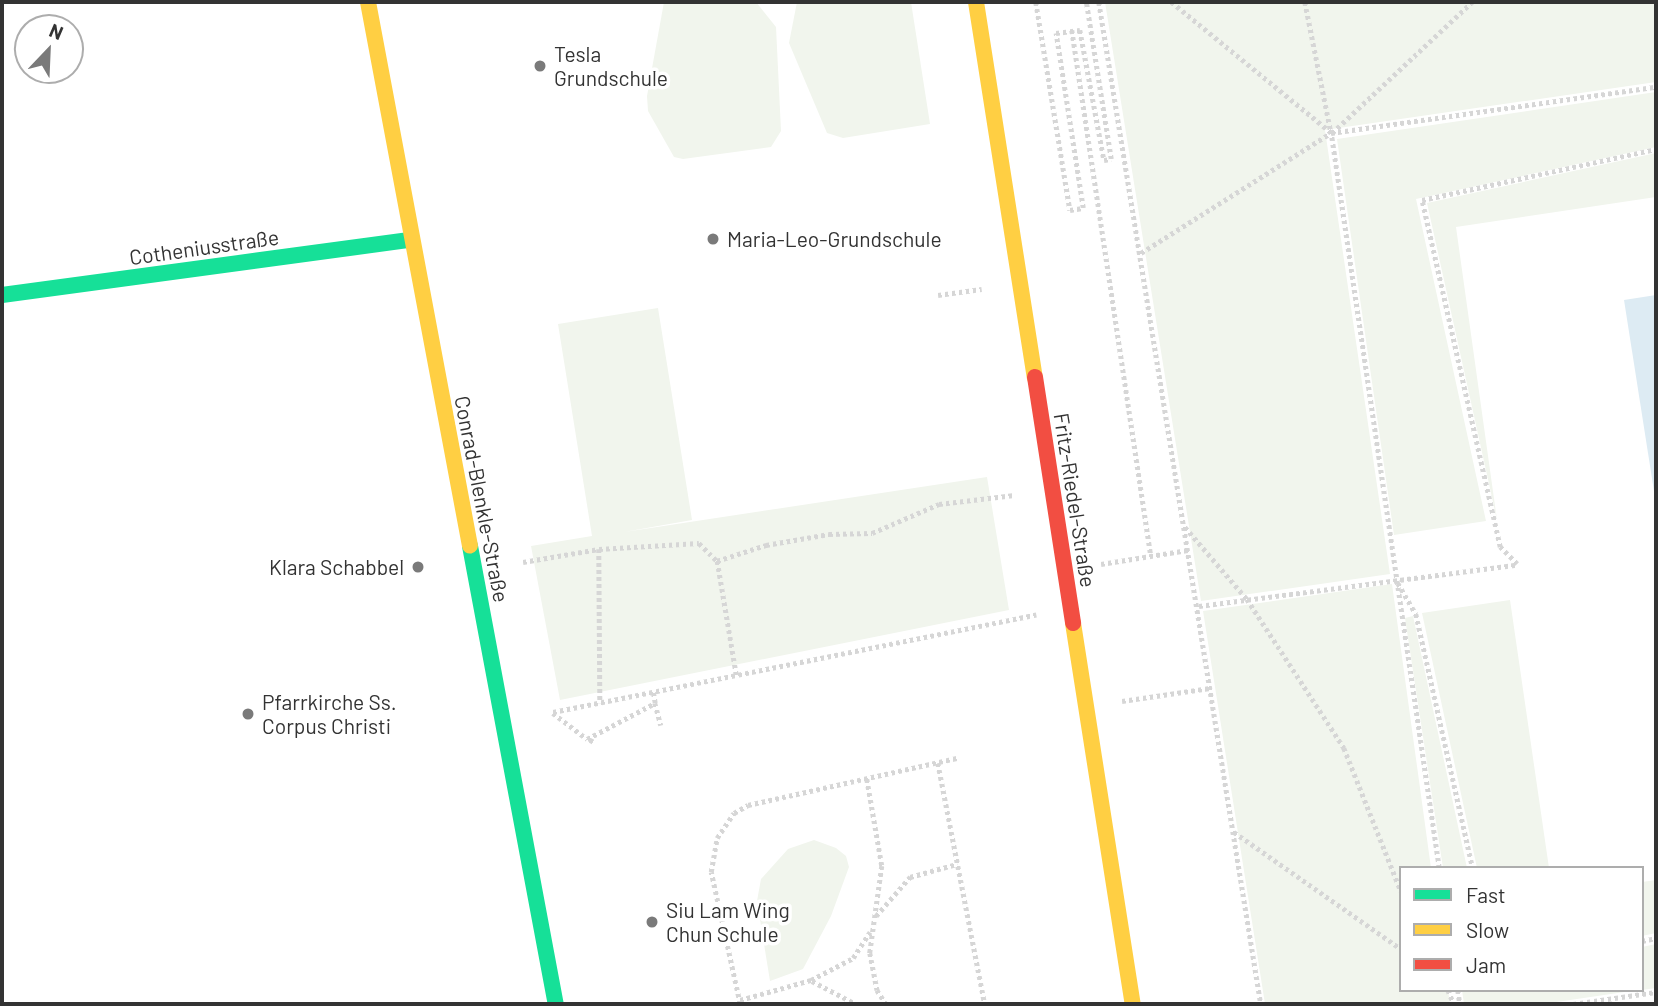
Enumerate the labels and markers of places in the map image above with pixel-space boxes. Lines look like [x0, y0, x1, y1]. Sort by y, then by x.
place label: Tesla Grundschule [554, 41, 668, 91]
marker: Tesla Grundschule [532, 58, 548, 74]
place label: Maria-Leo-Grundschule [727, 226, 942, 252]
marker: Maria-Leo-Grundschule [705, 231, 721, 247]
place label: Klara Schabbel [269, 554, 404, 580]
marker: Klara Schabbel [410, 559, 426, 575]
place label: Pfarrkirche Ss. Corpus Christi [262, 689, 397, 739]
marker: Pfarrkirche Ss. Corpus Christi [240, 706, 256, 722]
place label: Siu Lam Wing Chun Schule [666, 897, 790, 947]
marker: Siu Lam Wing Chun Schule [644, 914, 660, 930]

